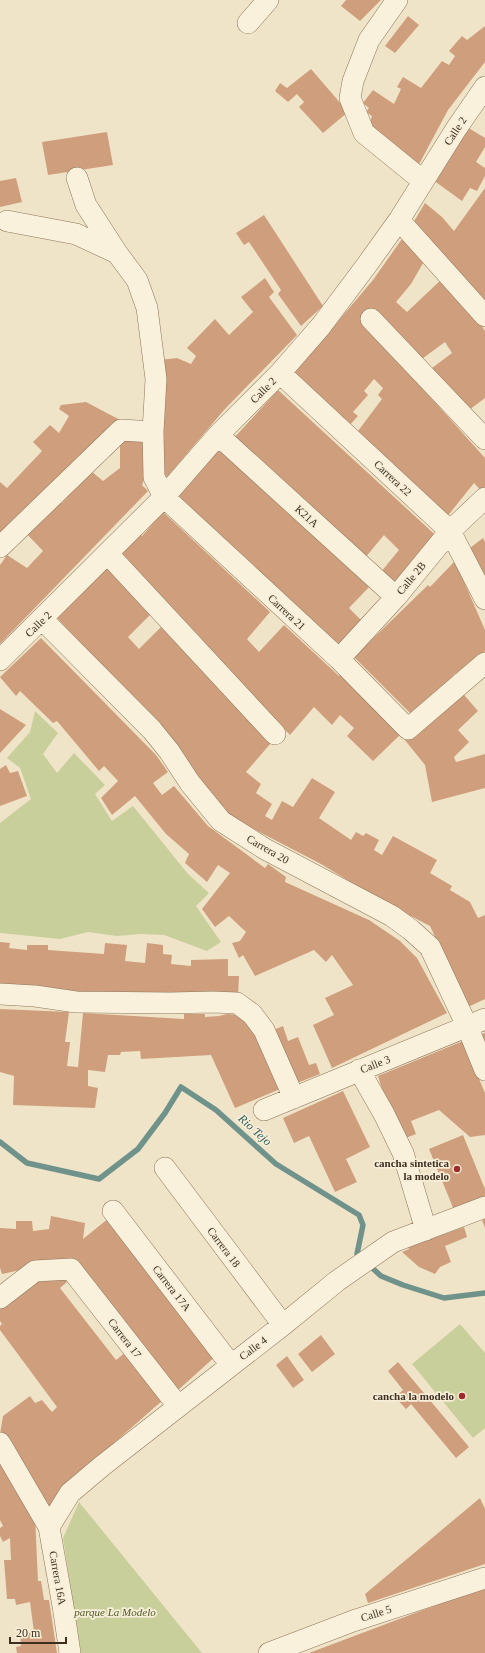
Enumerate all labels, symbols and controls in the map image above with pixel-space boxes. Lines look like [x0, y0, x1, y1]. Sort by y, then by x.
street label: Calle 2 [441, 115, 469, 147]
street label: Calle 2 [248, 375, 278, 405]
street label: Carrera 22 [372, 458, 414, 498]
street label: K21A [293, 503, 321, 529]
street label: Calle 2B [394, 559, 428, 597]
street label: Carrera 21 [266, 592, 308, 632]
street label: Calle 2 [23, 609, 53, 639]
street label: Carrera 20 [245, 832, 292, 866]
street label: Calle 3 [358, 1052, 392, 1075]
water label: Rio Tejo [235, 1111, 275, 1149]
place label: cancha sintetica la modelo [374, 1157, 449, 1182]
marker: cancha sintetica la modelo [452, 1164, 462, 1174]
street label: Carrera 18 [205, 1225, 243, 1270]
street label: Carrera 17A [150, 1263, 194, 1313]
street label: Carrera 17 [106, 1316, 144, 1360]
street label: Calle 4 [237, 1333, 270, 1362]
place label: cancha la modelo [373, 1390, 454, 1402]
marker: cancha la modelo [457, 1391, 467, 1401]
street label: Carrera 16A [47, 1550, 69, 1606]
street label: Calle 5 [359, 1602, 393, 1624]
park label: parque La Modelo [73, 1606, 156, 1618]
scale bar [10, 1619, 66, 1645]
text: 20 m [16, 1626, 41, 1640]

